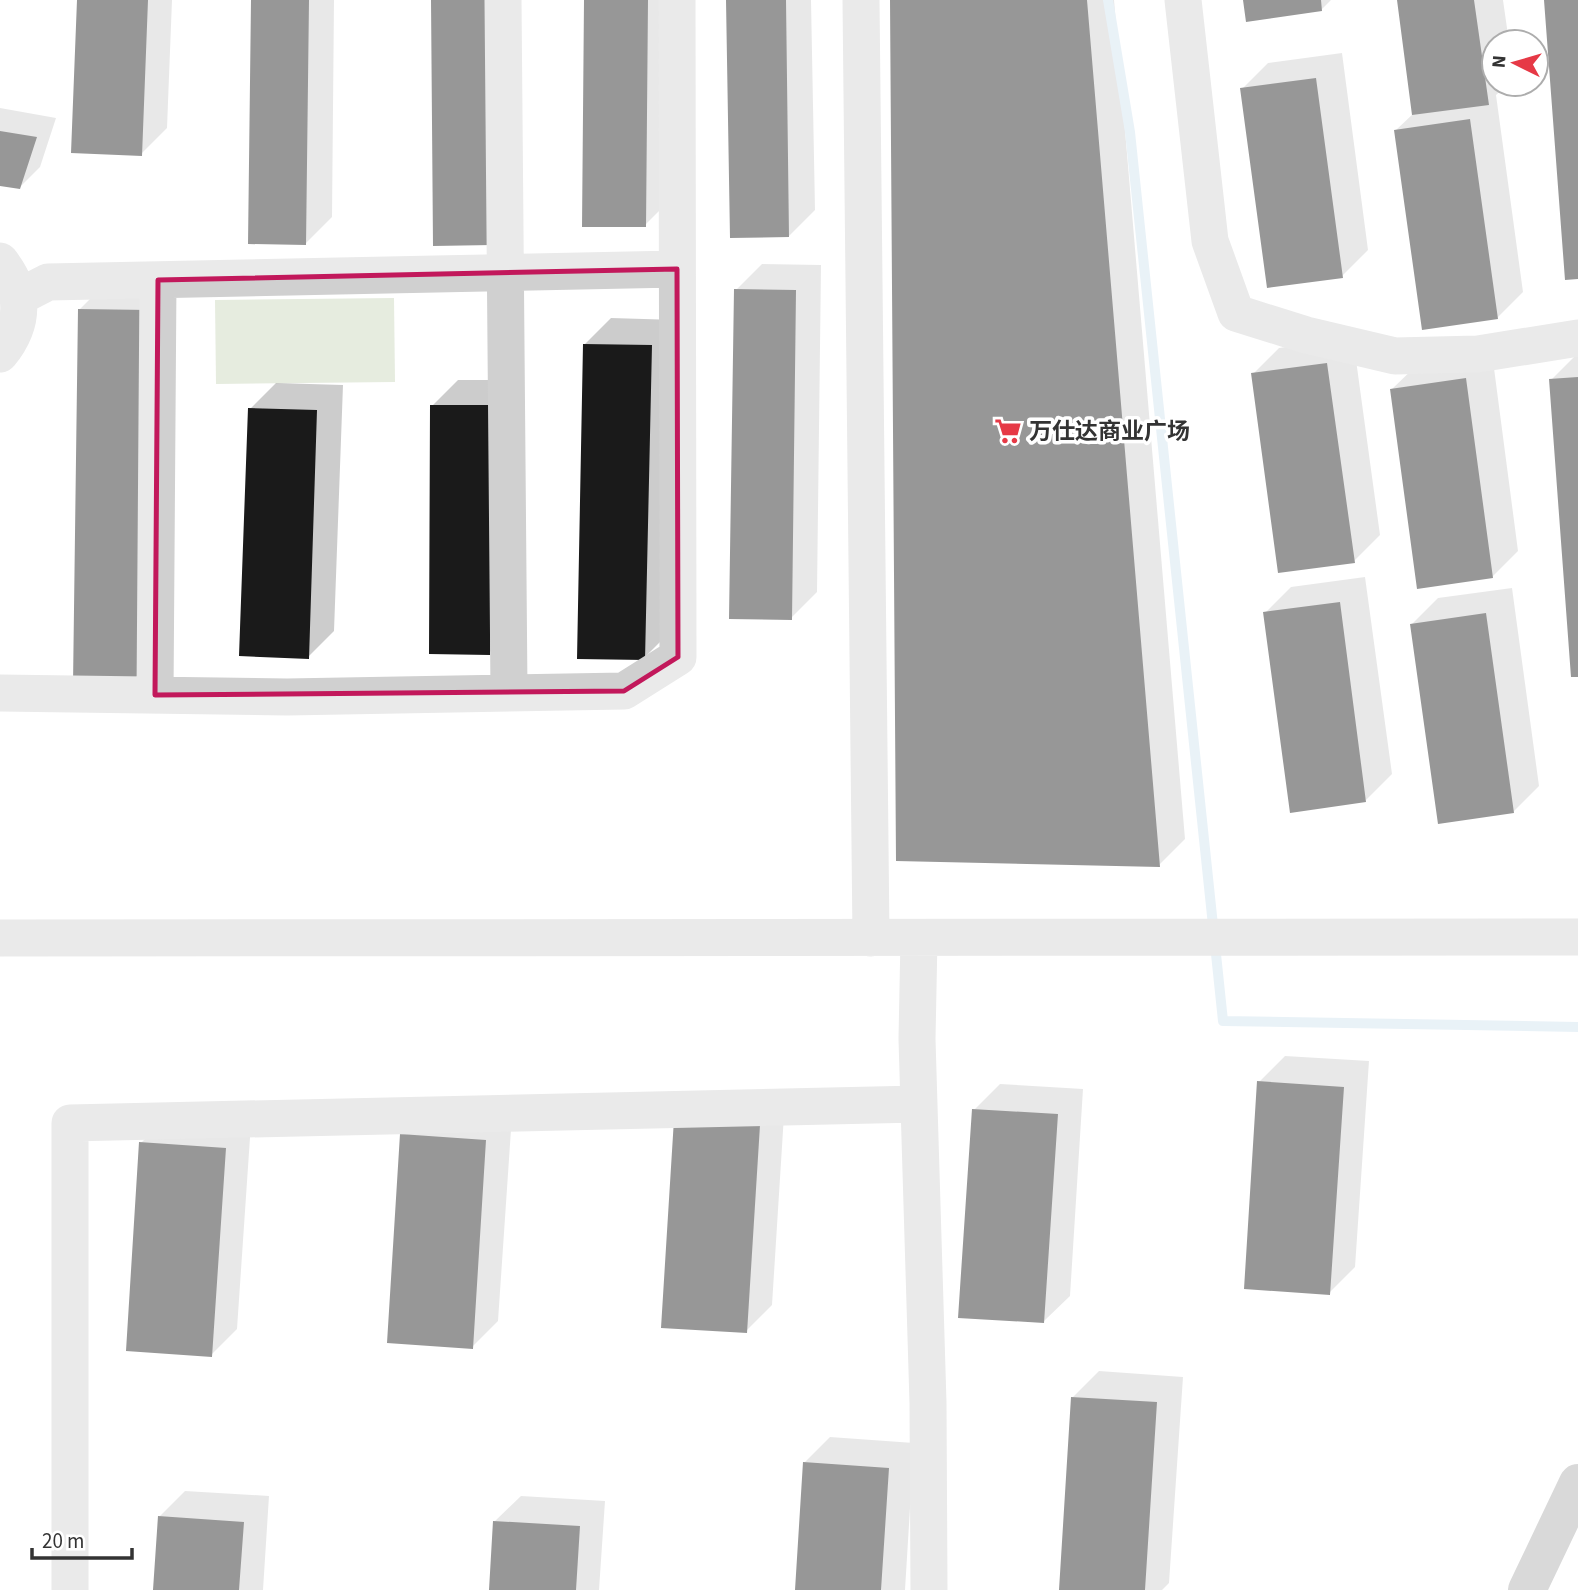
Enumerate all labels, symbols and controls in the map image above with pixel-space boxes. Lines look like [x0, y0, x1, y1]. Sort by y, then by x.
north arrow [1480, 28, 1550, 98]
text: N [1486, 54, 1514, 69]
place label: 万仕达商业广场 [1029, 415, 1190, 448]
supermarket icon: 万仕达商业广场 [993, 416, 1023, 446]
scale bar [32, 1516, 131, 1560]
text: 20 m [42, 1526, 84, 1556]

